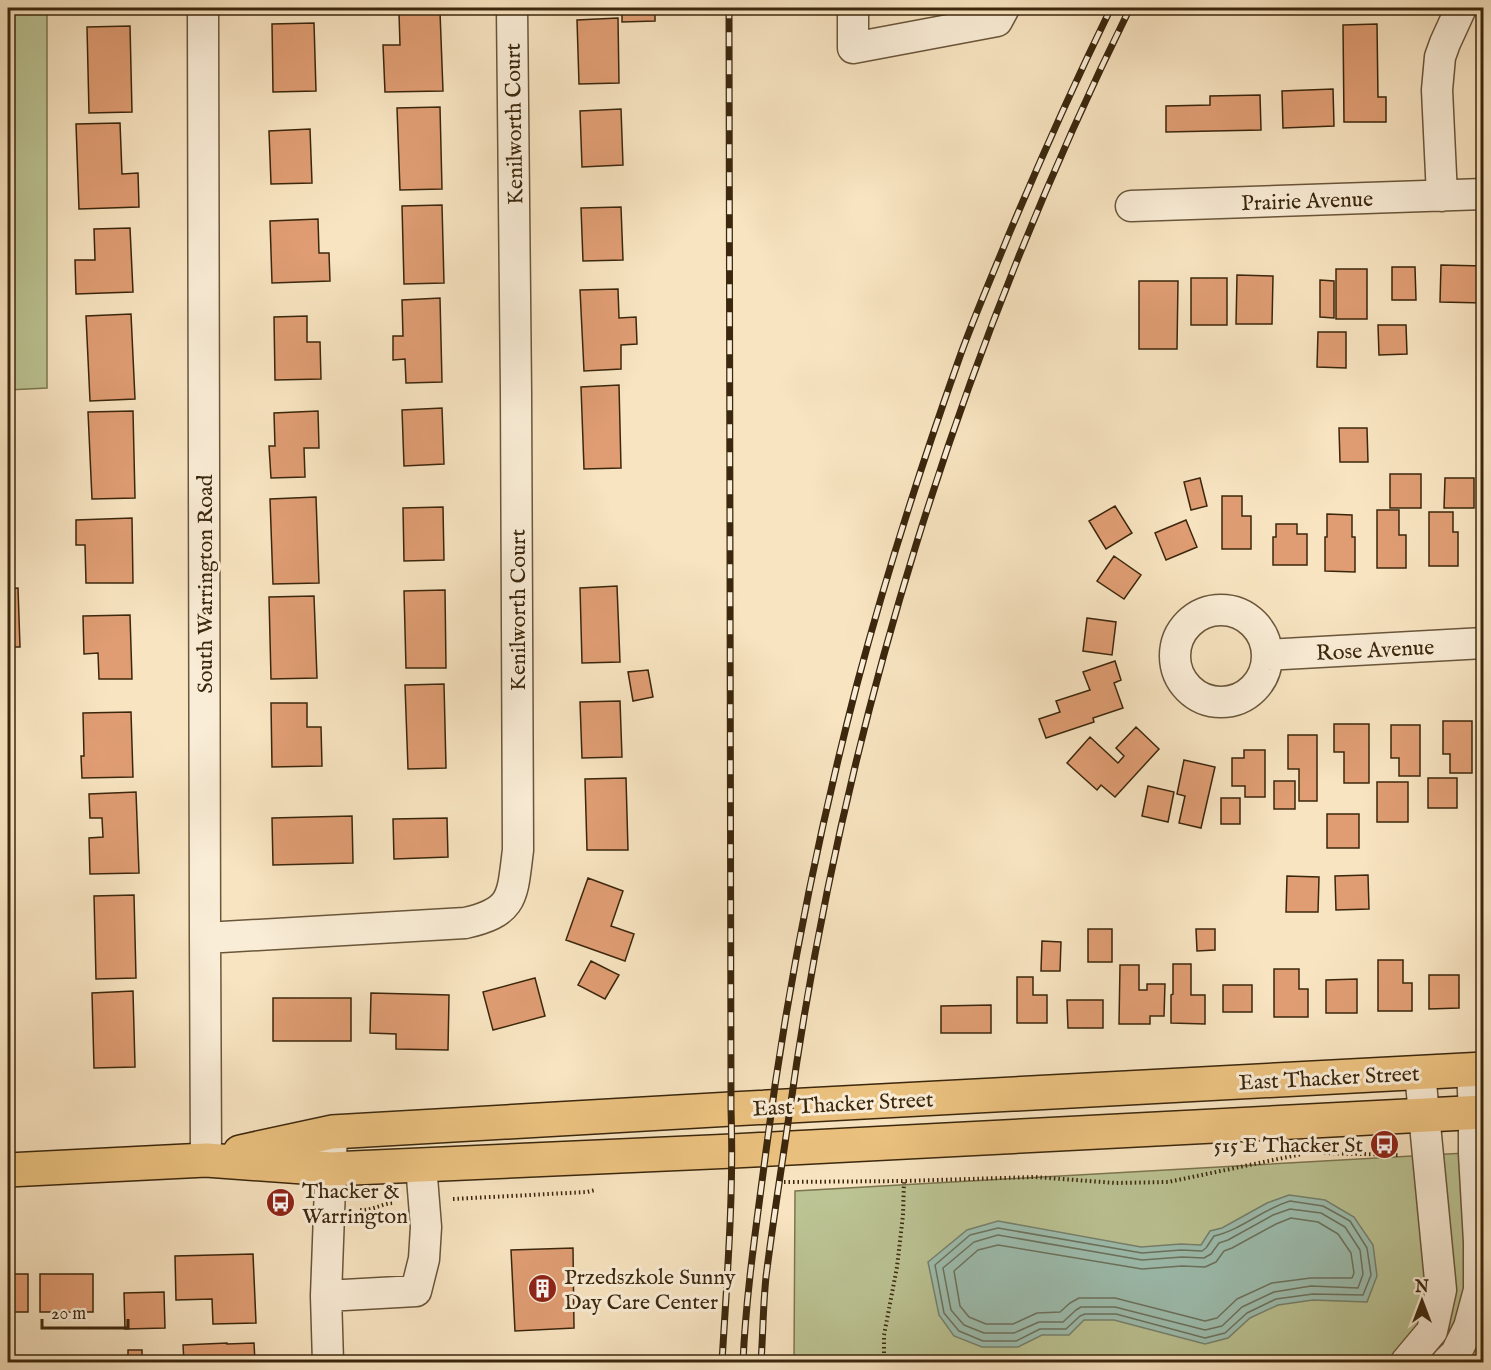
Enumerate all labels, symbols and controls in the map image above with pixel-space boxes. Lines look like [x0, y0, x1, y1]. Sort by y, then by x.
street label: Kenilworth Court [500, 42, 530, 205]
street label: Prairie Avenue [1241, 186, 1374, 218]
street label: South Warrington Road [192, 474, 220, 693]
street label: Kenilworth Court [505, 529, 533, 691]
street label: Rose Avenue [1315, 634, 1435, 668]
street label: East Thacker Street [1238, 1060, 1421, 1098]
street label: East Thacker Street [752, 1086, 935, 1124]
bus stop icon: 515 E Thacker St [1368, 1128, 1400, 1160]
place label: 515 E Thacker St [1214, 1132, 1363, 1160]
place label: Thacker & Warrington [302, 1178, 408, 1231]
bus stop icon: Thacker & Warrington [265, 1187, 297, 1219]
place label: Przedszkole Sunny Day Care Center [564, 1264, 736, 1317]
north arrow [1392, 1271, 1452, 1331]
building icon: Przedszkole Sunny Day Care Center [527, 1273, 559, 1305]
text: N [1414, 1278, 1429, 1298]
scale bar [42, 1292, 128, 1330]
text: 20 m [51, 1303, 86, 1326]

